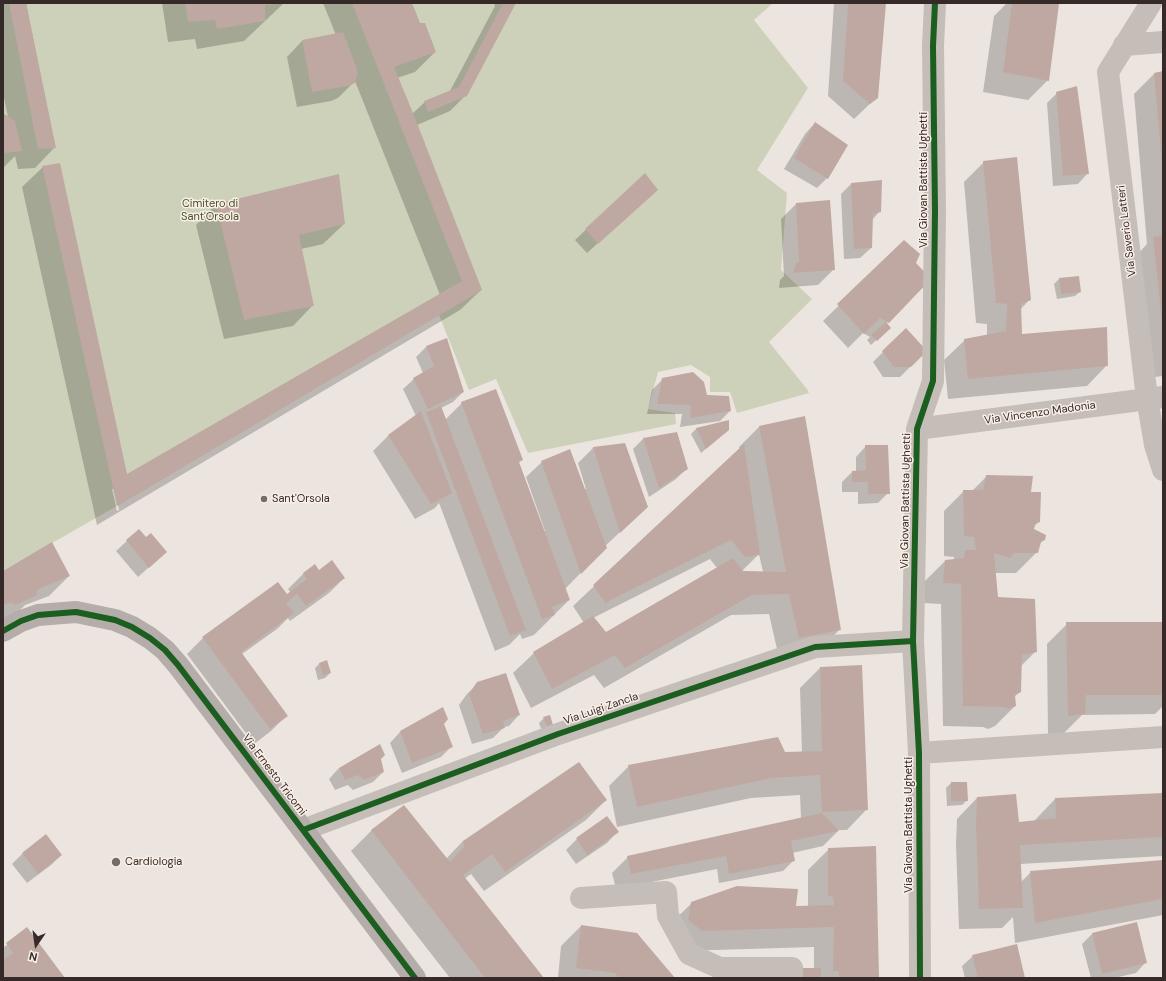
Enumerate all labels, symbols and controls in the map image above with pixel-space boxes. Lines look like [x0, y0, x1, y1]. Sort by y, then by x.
street label: Via Giovan Battista Ughetti [917, 112, 931, 248]
street label: Via Saverio Latteri [1115, 185, 1139, 277]
park label: Cimitero di Sant'Orsola [181, 197, 239, 223]
street label: Via Vincenzo Madonia [984, 399, 1096, 427]
street label: Via Giovan Battista Ughetti [898, 433, 914, 569]
place label: Sant'Orsola [272, 492, 330, 506]
marker: Sant'Orsola [259, 494, 269, 504]
street label: Via Luigi Zancla [562, 690, 640, 728]
street label: Via Ernesto Tricomi [239, 732, 309, 818]
street label: Via Giovan Battista Ughetti [902, 757, 916, 893]
place label: Cardiologia [125, 855, 182, 869]
marker: Cardiologia [110, 856, 122, 868]
north arrow [16, 925, 56, 965]
text: N [28, 949, 39, 964]

